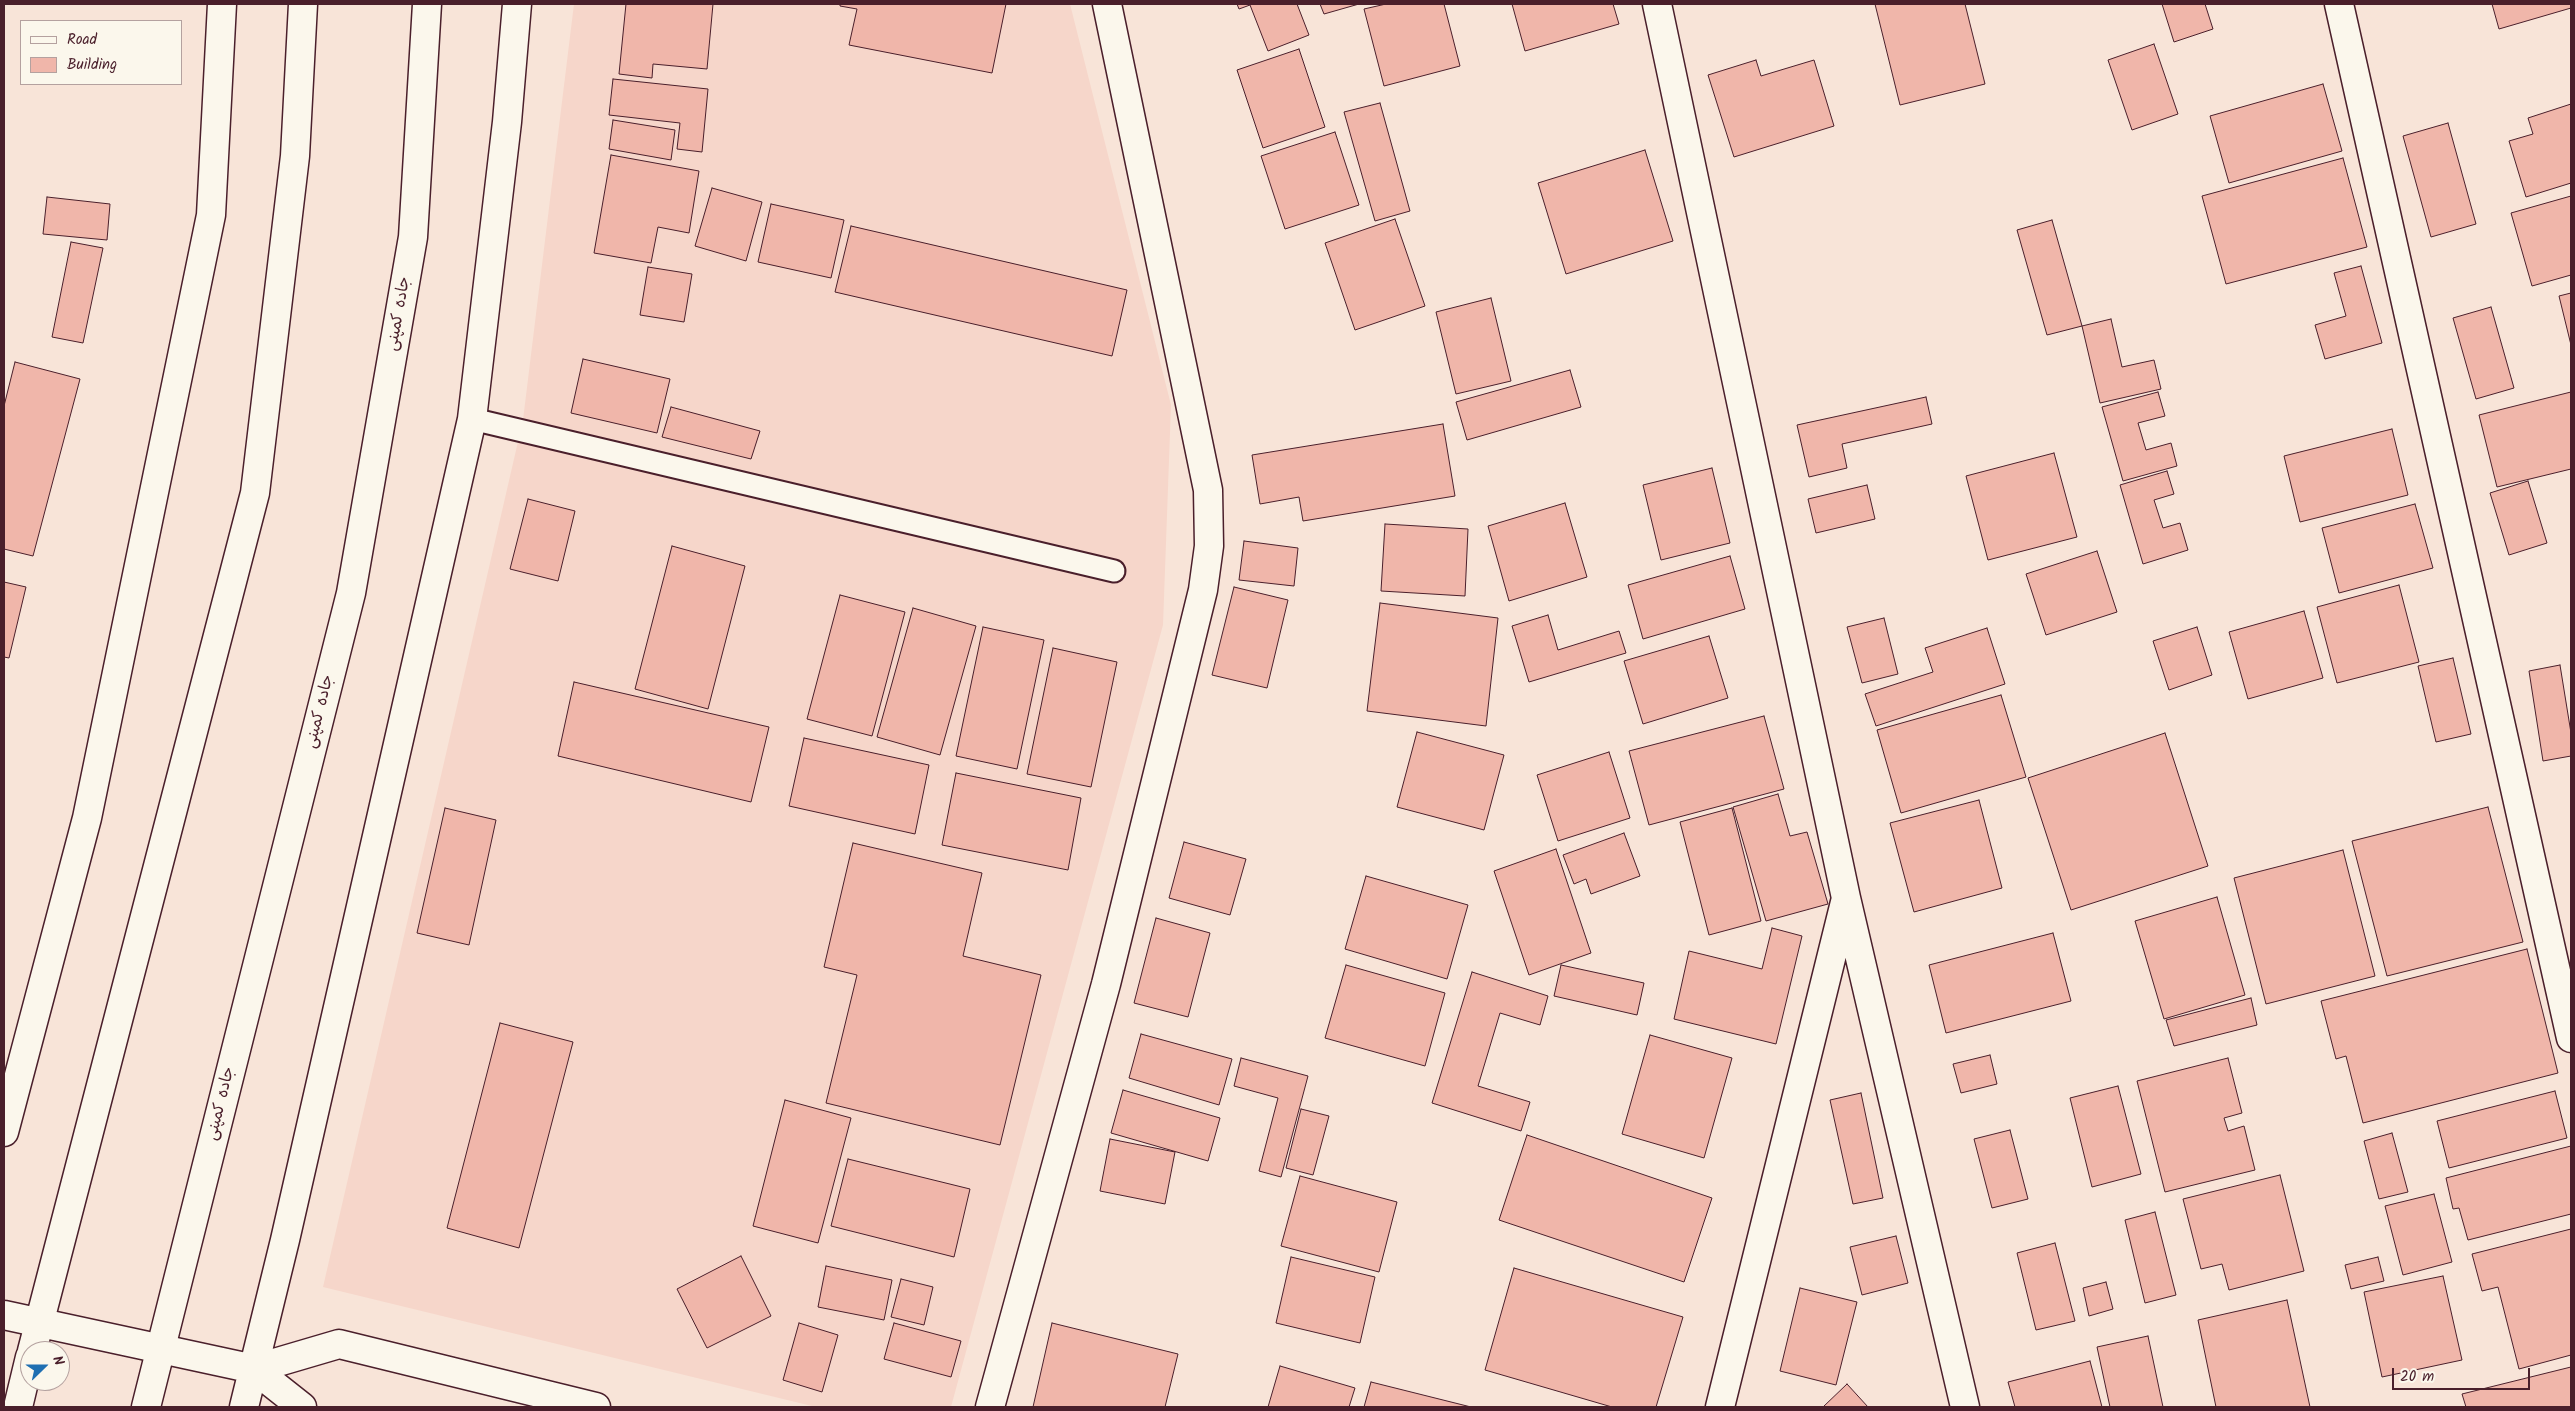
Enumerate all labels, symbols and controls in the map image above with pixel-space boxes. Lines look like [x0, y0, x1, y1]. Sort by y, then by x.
legend [20, 20, 182, 85]
text: Road [67, 28, 97, 52]
text: Building [67, 53, 117, 77]
street label: جاده کمپنی [384, 275, 416, 353]
street label: جاده کمپنی [303, 673, 339, 751]
street label: جاده کمپنی [204, 1065, 240, 1143]
north arrow [20, 1341, 70, 1391]
text: N [46, 1353, 70, 1369]
scale bar [2395, 1358, 2532, 1390]
text: 20 m [2400, 1365, 2434, 1389]

